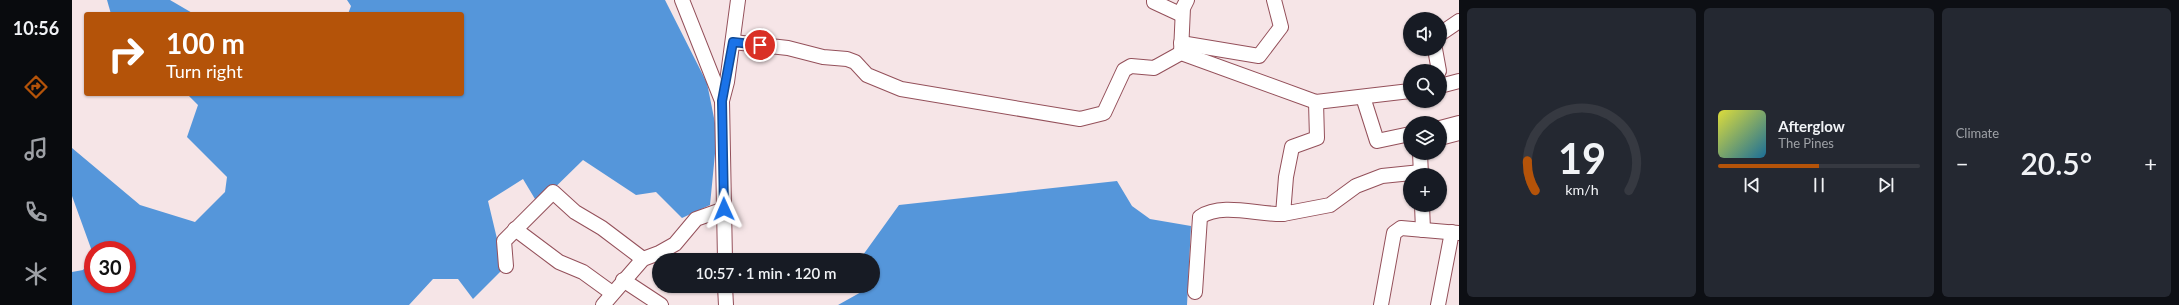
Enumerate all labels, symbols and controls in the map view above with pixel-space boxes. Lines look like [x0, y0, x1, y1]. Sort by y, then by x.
map controls [1403, 12, 1447, 212]
button: sound [1403, 12, 1447, 56]
text: 10:56 [13, 17, 59, 39]
text: 100 m [166, 26, 245, 60]
icon: right [100, 28, 152, 80]
pin [743, 28, 777, 62]
icon: arrive [749, 34, 771, 56]
text: Turn right [166, 60, 243, 82]
button: search [1403, 64, 1447, 108]
icon: directions [22, 73, 50, 101]
button: layers [1403, 116, 1447, 160]
text: Afterglow [1778, 117, 1845, 135]
text: Climate [1956, 125, 1999, 141]
text: 19 [1558, 132, 1606, 182]
icon: music [22, 135, 50, 163]
text: The Pines [1778, 135, 1834, 151]
text: 20.5° [2020, 145, 2092, 181]
text: − [1956, 150, 1968, 177]
text: + [2144, 150, 2157, 177]
button: + [1403, 168, 1447, 212]
icon: previous [1741, 174, 1763, 196]
icon: pause [1808, 174, 1830, 196]
icon: next [1875, 174, 1897, 196]
text: km/h [1565, 180, 1598, 197]
position arrow [703, 188, 745, 230]
icon: phone [22, 198, 50, 226]
speed limit sign: 30 [84, 241, 136, 293]
icon: climate [22, 260, 50, 288]
text: 10:57 · 1 min · 120 m [696, 264, 836, 282]

